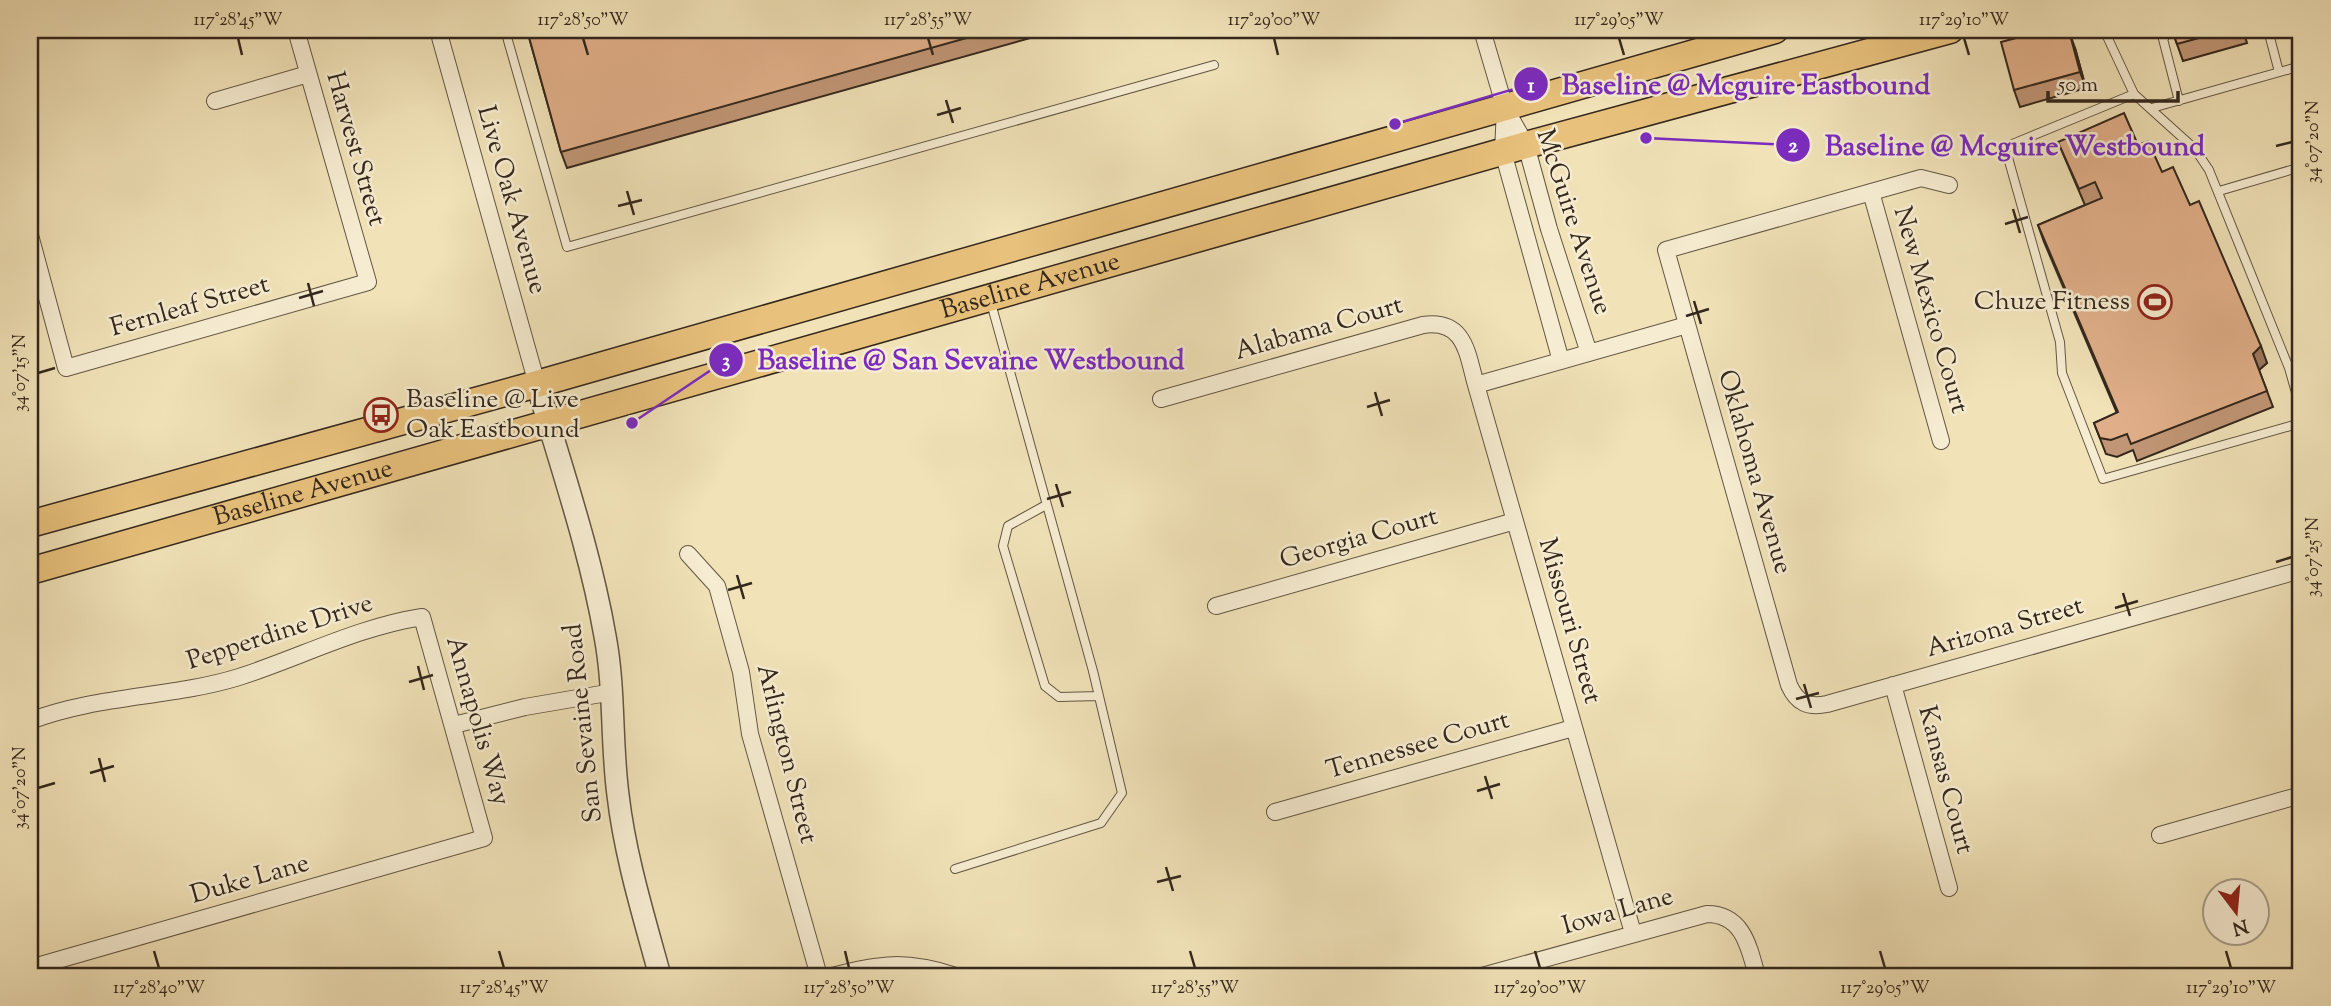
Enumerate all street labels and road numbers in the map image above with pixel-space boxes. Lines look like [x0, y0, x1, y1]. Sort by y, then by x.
street label: Harvest Street [315, 68, 395, 230]
street label: Live Oak Avenue [466, 102, 556, 298]
street label: McGuire Avenue [1526, 124, 1620, 320]
street label: New Mexico Court [1883, 202, 1977, 418]
street label: Baseline Avenue [936, 243, 1124, 329]
street label: Fernleaf Street [106, 267, 274, 347]
street label: Alabama Court [1231, 287, 1408, 371]
street label: Oklahoma Avenue [1707, 366, 1801, 578]
street label: Baseline Avenue [209, 450, 397, 536]
street label: Georgia Court [1276, 499, 1443, 579]
street label: Missouri Street [1528, 534, 1610, 708]
street label: Pepperdine Drive [182, 586, 378, 680]
street label: Arizona Street [1922, 588, 2088, 668]
street label: San Sevaine Road [555, 621, 613, 824]
street label: Annapolis Way [435, 632, 519, 810]
street label: Arlington Street [746, 660, 826, 848]
street label: Tennessee Court [1322, 702, 1514, 790]
street label: Kansas Court [1907, 702, 1983, 858]
street label: Duke Lane [186, 845, 314, 915]
street label: Iowa Lane [1558, 879, 1678, 945]

